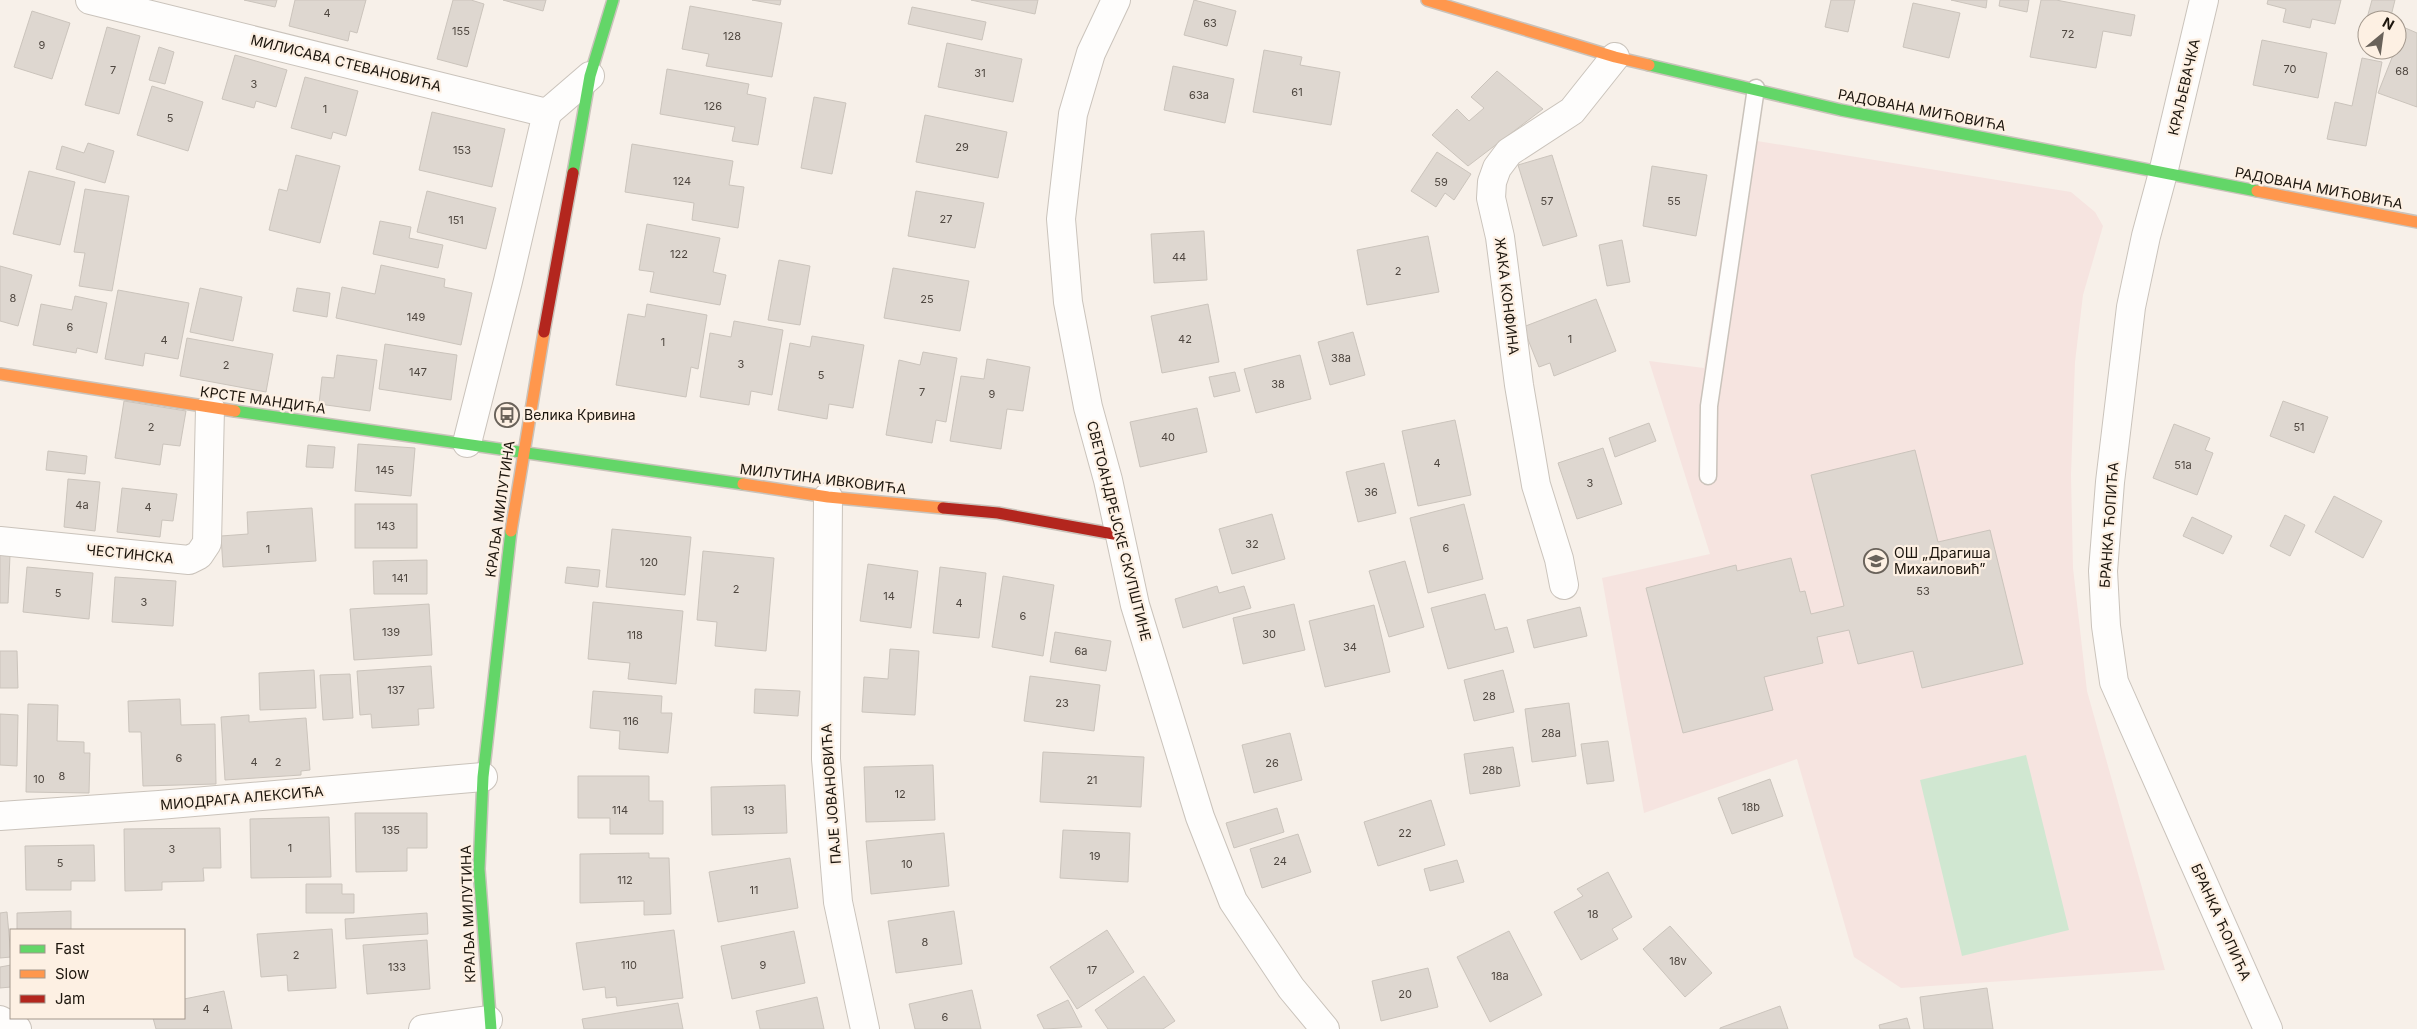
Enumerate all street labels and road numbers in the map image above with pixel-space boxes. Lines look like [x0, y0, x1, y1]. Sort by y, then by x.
street label: МИЛИСАВА СТЕВАНОВИЋА [249, 31, 444, 95]
street label: КРАЉЕВАЧКА [2164, 37, 2203, 137]
street label: РАДОВАНА МИЋОВИЋА [1837, 85, 2008, 134]
street label: РАДОВАНА МИЋОВИЋА [2234, 163, 2405, 212]
street label: ЖАКА КОНФИНА [1492, 236, 1523, 356]
street label: КРСТЕ МАНДИЋА [199, 382, 327, 417]
street label: СВЕТОАНДРЕЈСКЕ СКУПШТИНЕ [1084, 419, 1155, 643]
street label: КРАЉА МИЛУТИНА [481, 439, 518, 578]
street label: МИЛУТИНА ИВКОВИЋА [739, 460, 908, 497]
street label: БРАНКА ЋОПИЋА [2096, 461, 2121, 588]
street label: ЧЕСТИНСКА [86, 540, 175, 567]
street label: ПАЈЕ ЈОВАНОВИЋА [817, 723, 844, 865]
street label: МИОДРАГА АЛЕКСИЋА [160, 782, 325, 813]
street label: КРАЉА МИЛУТИНА [457, 844, 478, 983]
street label: БРАНКА ЋОПИЋА [2188, 861, 2255, 983]

